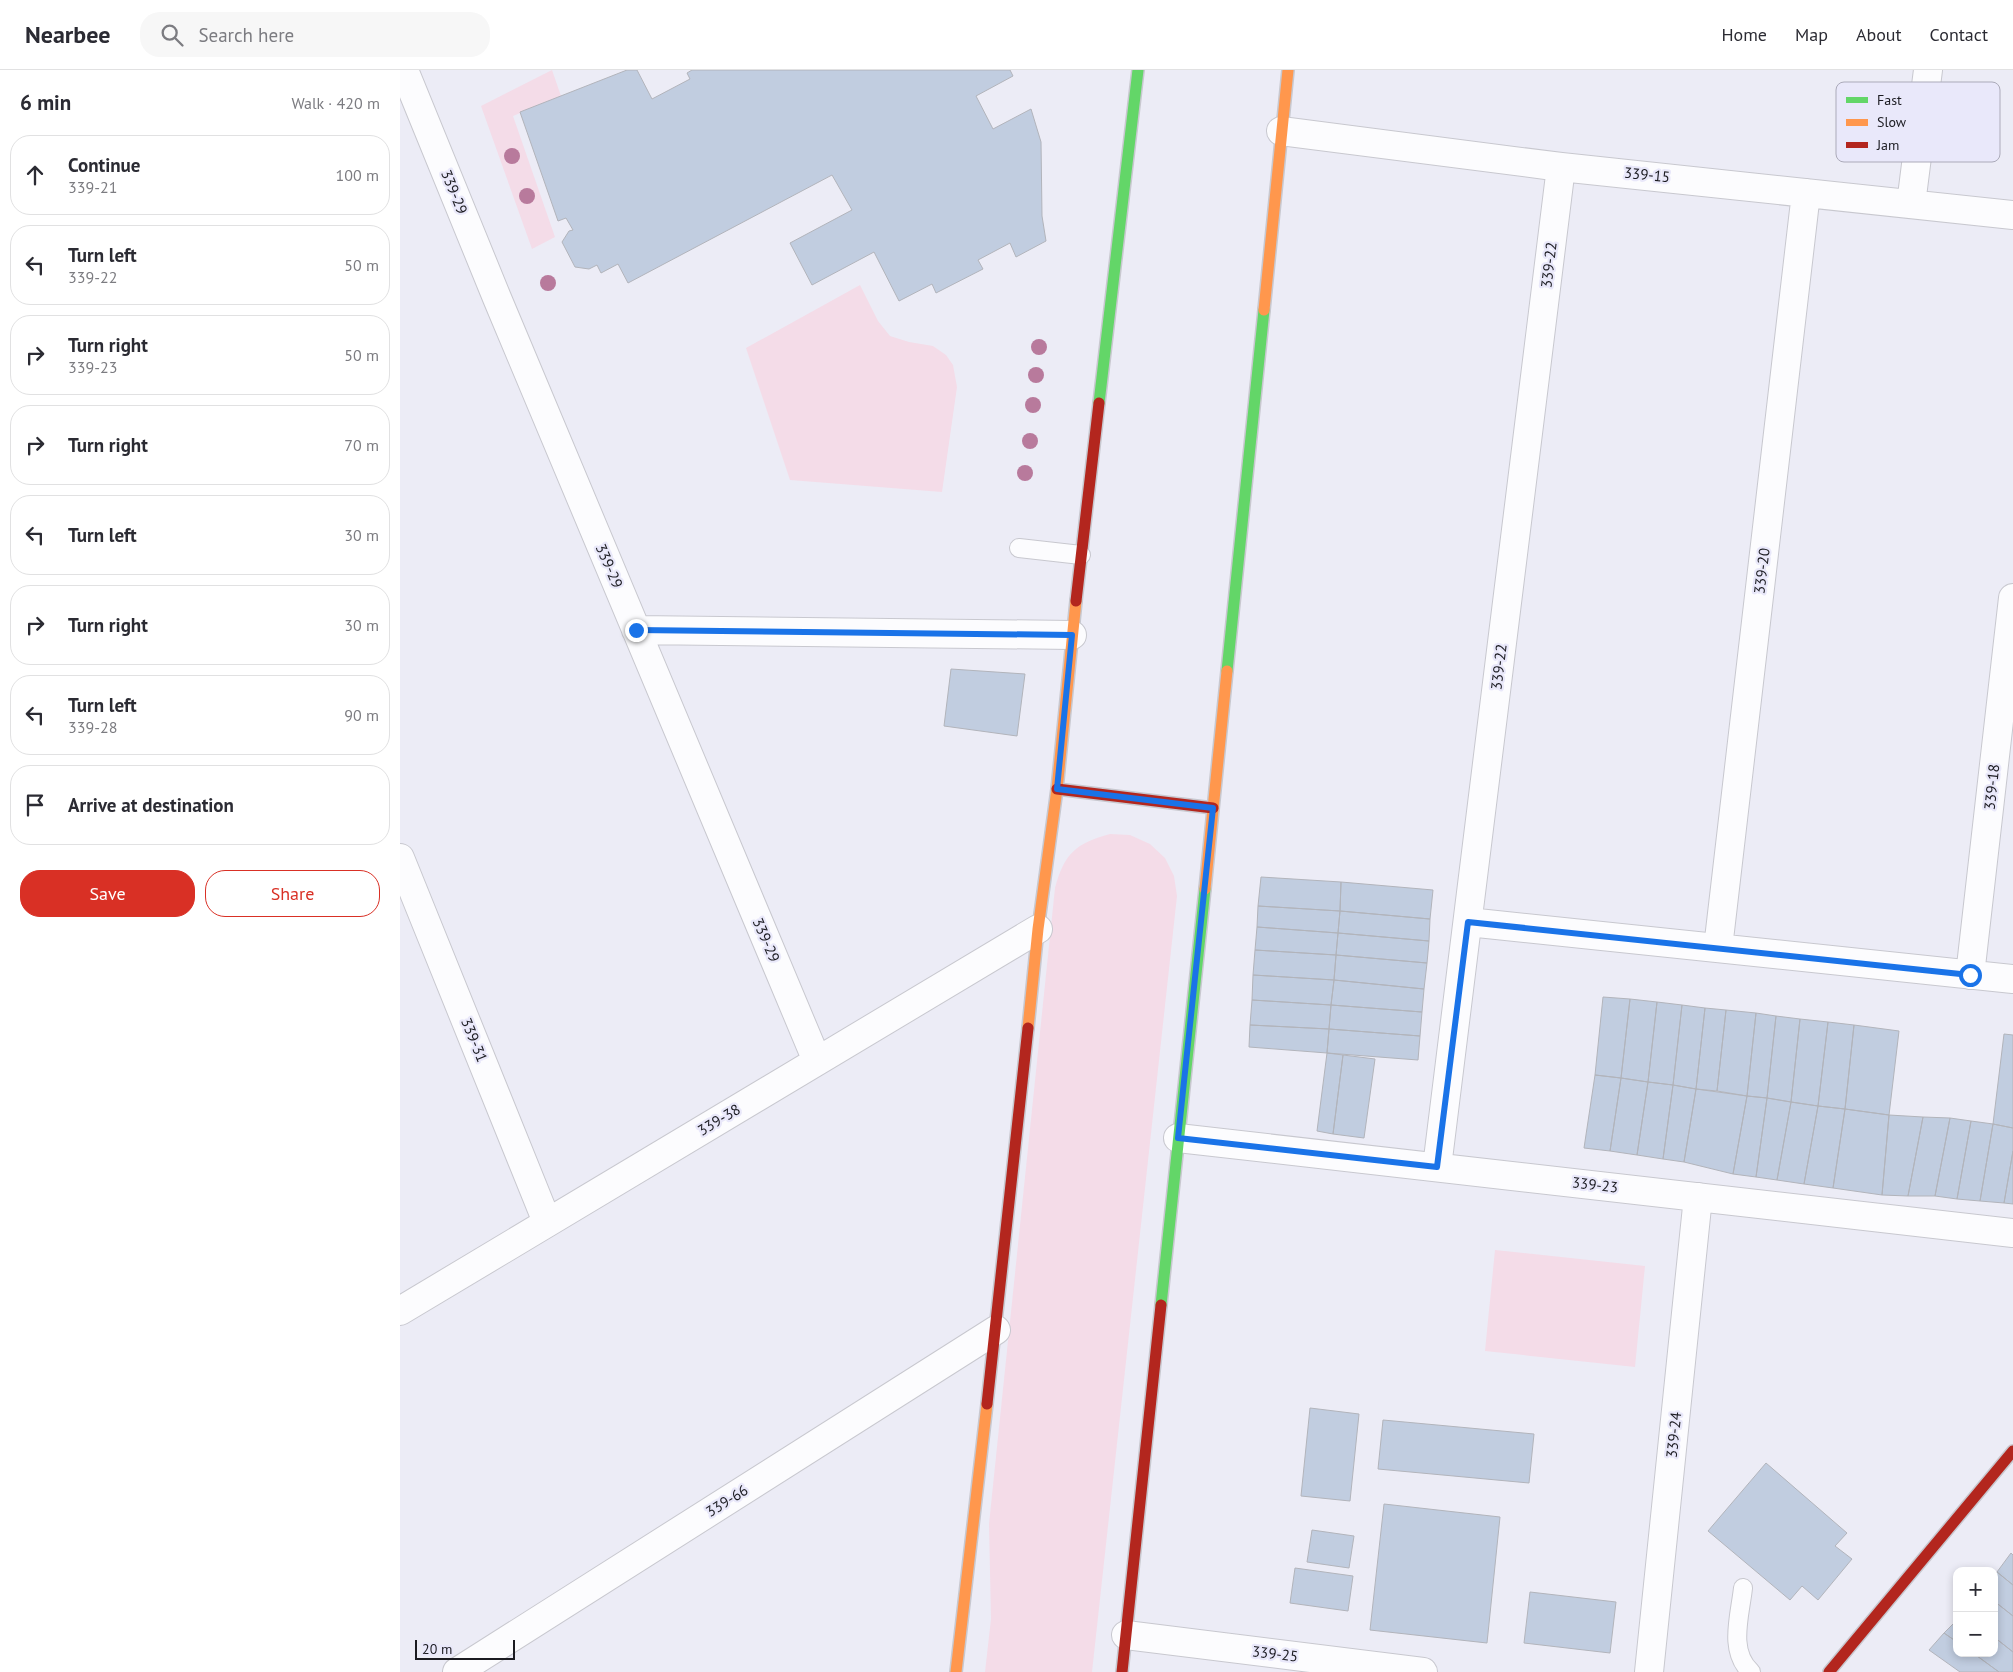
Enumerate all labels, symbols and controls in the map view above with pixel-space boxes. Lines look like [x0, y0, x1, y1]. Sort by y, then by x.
search box [140, 12, 490, 57]
text: Nearbee [25, 19, 110, 50]
icon: search [158, 21, 186, 49]
text: Search here [198, 23, 294, 47]
text: Home [1721, 23, 1767, 46]
text: Map [1795, 23, 1828, 46]
text: About [1856, 23, 1902, 46]
text: Contact [1930, 23, 1988, 46]
legend [1836, 82, 2000, 162]
text: 6 min [20, 89, 71, 116]
text: Fast [1877, 91, 1902, 109]
text: Walk · 420 m [291, 93, 380, 113]
text: Slow [1877, 113, 1907, 131]
text: Jam [1876, 136, 1899, 154]
text: Continue [68, 153, 140, 177]
icon: ahead [21, 161, 49, 189]
street label: 339-15 [1623, 163, 1671, 186]
text: 100 m [336, 165, 379, 185]
street label: 339-29 [437, 167, 472, 217]
text: 339-21 [68, 177, 117, 197]
street label: 339-22 [1536, 241, 1561, 289]
text: Turn left [68, 243, 137, 267]
icon: left [21, 251, 49, 279]
text: 50 m [344, 255, 379, 275]
text: 339-22 [68, 267, 117, 287]
text: Turn right [68, 333, 148, 357]
icon: right [21, 341, 49, 369]
text: 50 m [344, 345, 379, 365]
text: 339-23 [68, 357, 117, 377]
icon: right [21, 431, 49, 459]
text: Turn right [68, 433, 148, 457]
text: 70 m [344, 435, 379, 455]
icon: left [21, 521, 49, 549]
text: Turn left [68, 523, 137, 547]
text: 30 m [344, 525, 379, 545]
street label: 339-29 [592, 541, 627, 591]
street label: 339-20 [1749, 547, 1774, 595]
icon: right [21, 611, 49, 639]
text: Turn right [68, 613, 148, 637]
text: 30 m [344, 615, 379, 635]
route end [625, 619, 648, 642]
street label: 339-22 [1486, 643, 1511, 691]
text: Turn left [68, 693, 137, 717]
icon: left [21, 701, 49, 729]
text: 90 m [344, 705, 379, 725]
text: 339-28 [68, 717, 117, 737]
street label: 339-18 [1980, 763, 2003, 811]
icon: arrive [21, 791, 49, 819]
text: Arrive at destination [68, 793, 234, 817]
button: Save [20, 870, 195, 917]
button: Share [205, 870, 380, 917]
street label: 339-29 [749, 915, 784, 965]
route start [1959, 964, 1982, 987]
street label: 339-31 [457, 1015, 492, 1065]
street label: 339-38 [694, 1100, 743, 1140]
street label: 339-23 [1571, 1172, 1619, 1197]
street label: 339-24 [1662, 1411, 1685, 1459]
street label: 339-66 [702, 1480, 751, 1521]
map controls [1953, 1567, 1998, 1657]
button: + [1953, 1567, 1998, 1612]
button: − [1953, 1612, 1998, 1657]
scale bar [415, 1637, 515, 1660]
text: 20 m [422, 1640, 452, 1658]
street label: 339-25 [1251, 1641, 1299, 1666]

